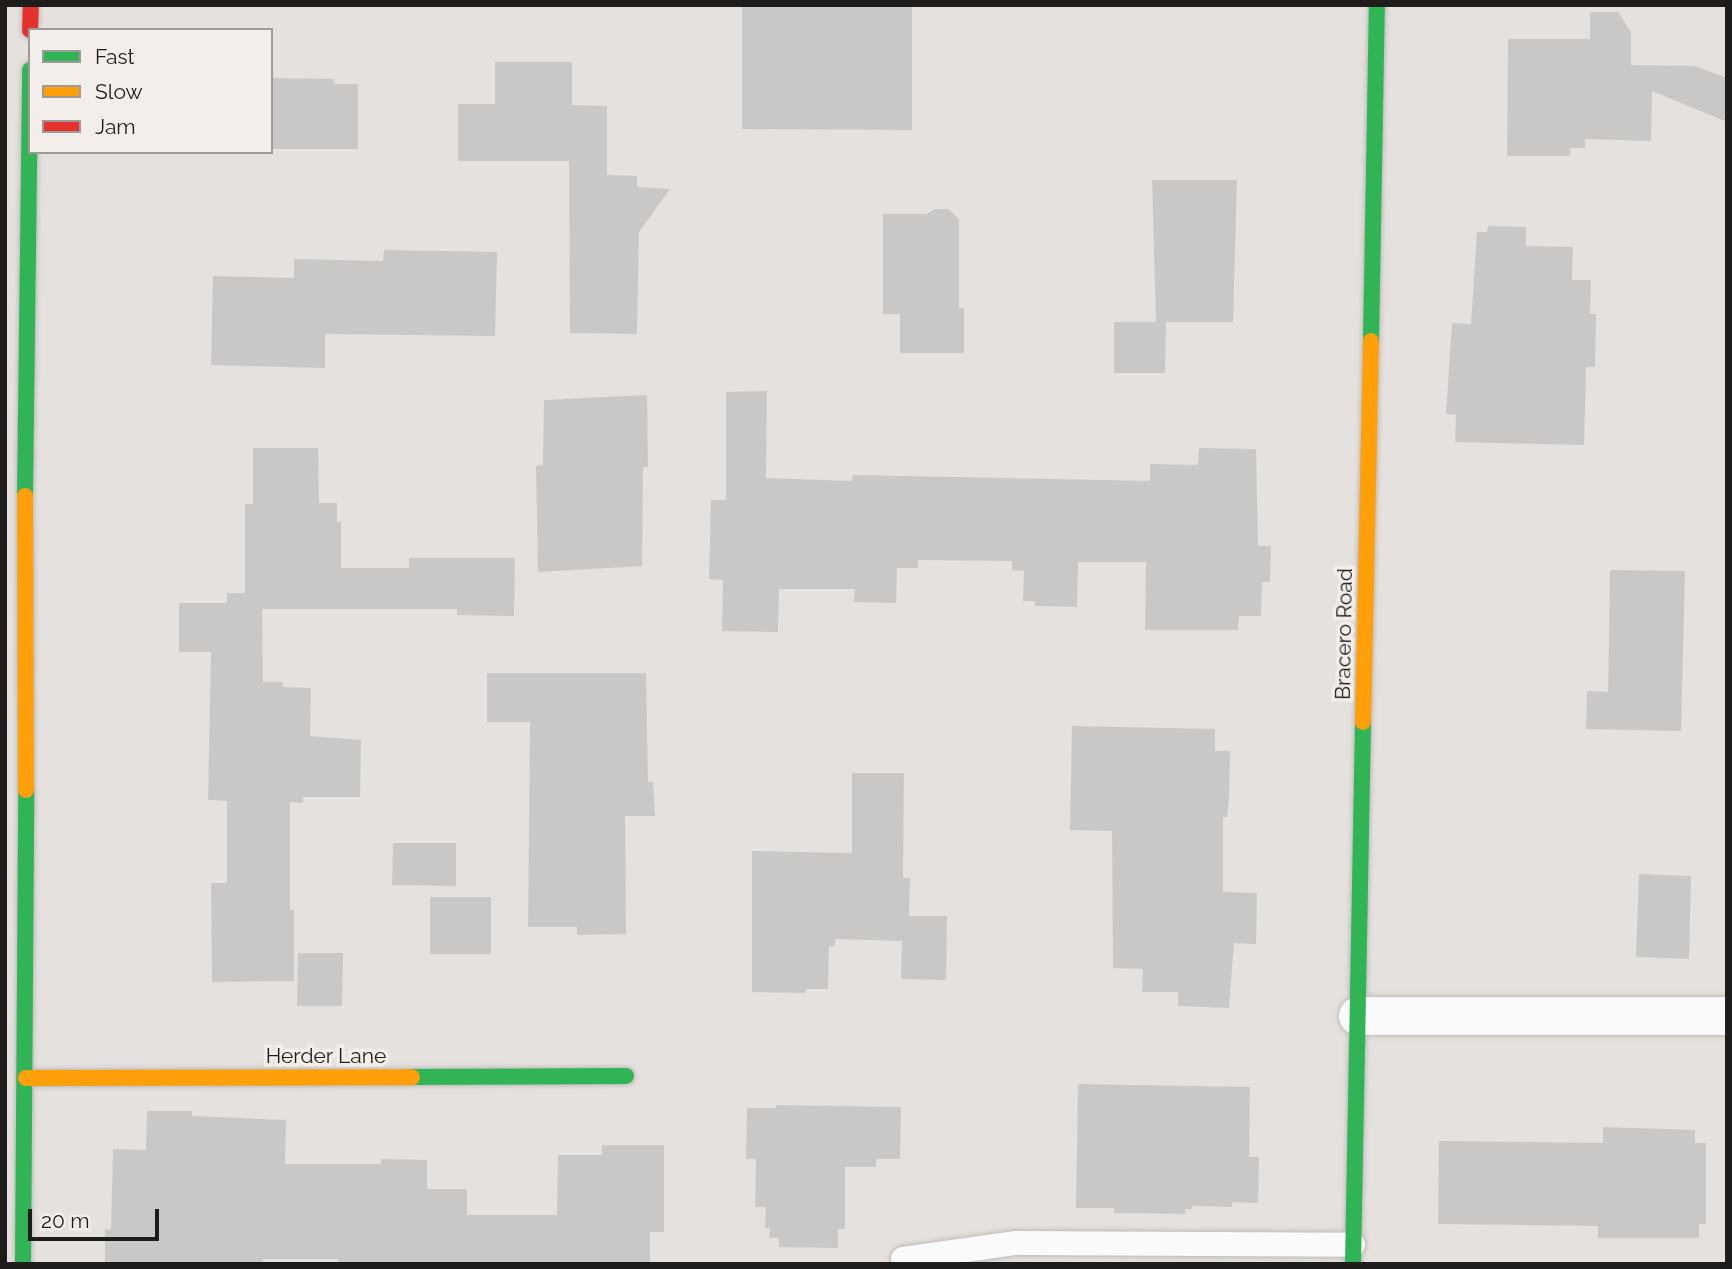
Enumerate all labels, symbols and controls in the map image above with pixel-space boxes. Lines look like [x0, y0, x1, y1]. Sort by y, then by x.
legend [28, 28, 273, 154]
text: Fast [95, 44, 135, 69]
text: Slow [95, 79, 143, 104]
text: Jam [95, 114, 136, 139]
street label: Bracero Road [1330, 568, 1358, 700]
street label: Herder Lane [265, 1043, 387, 1069]
scale bar [32, 1196, 163, 1240]
text: 20 m [41, 1208, 89, 1233]

